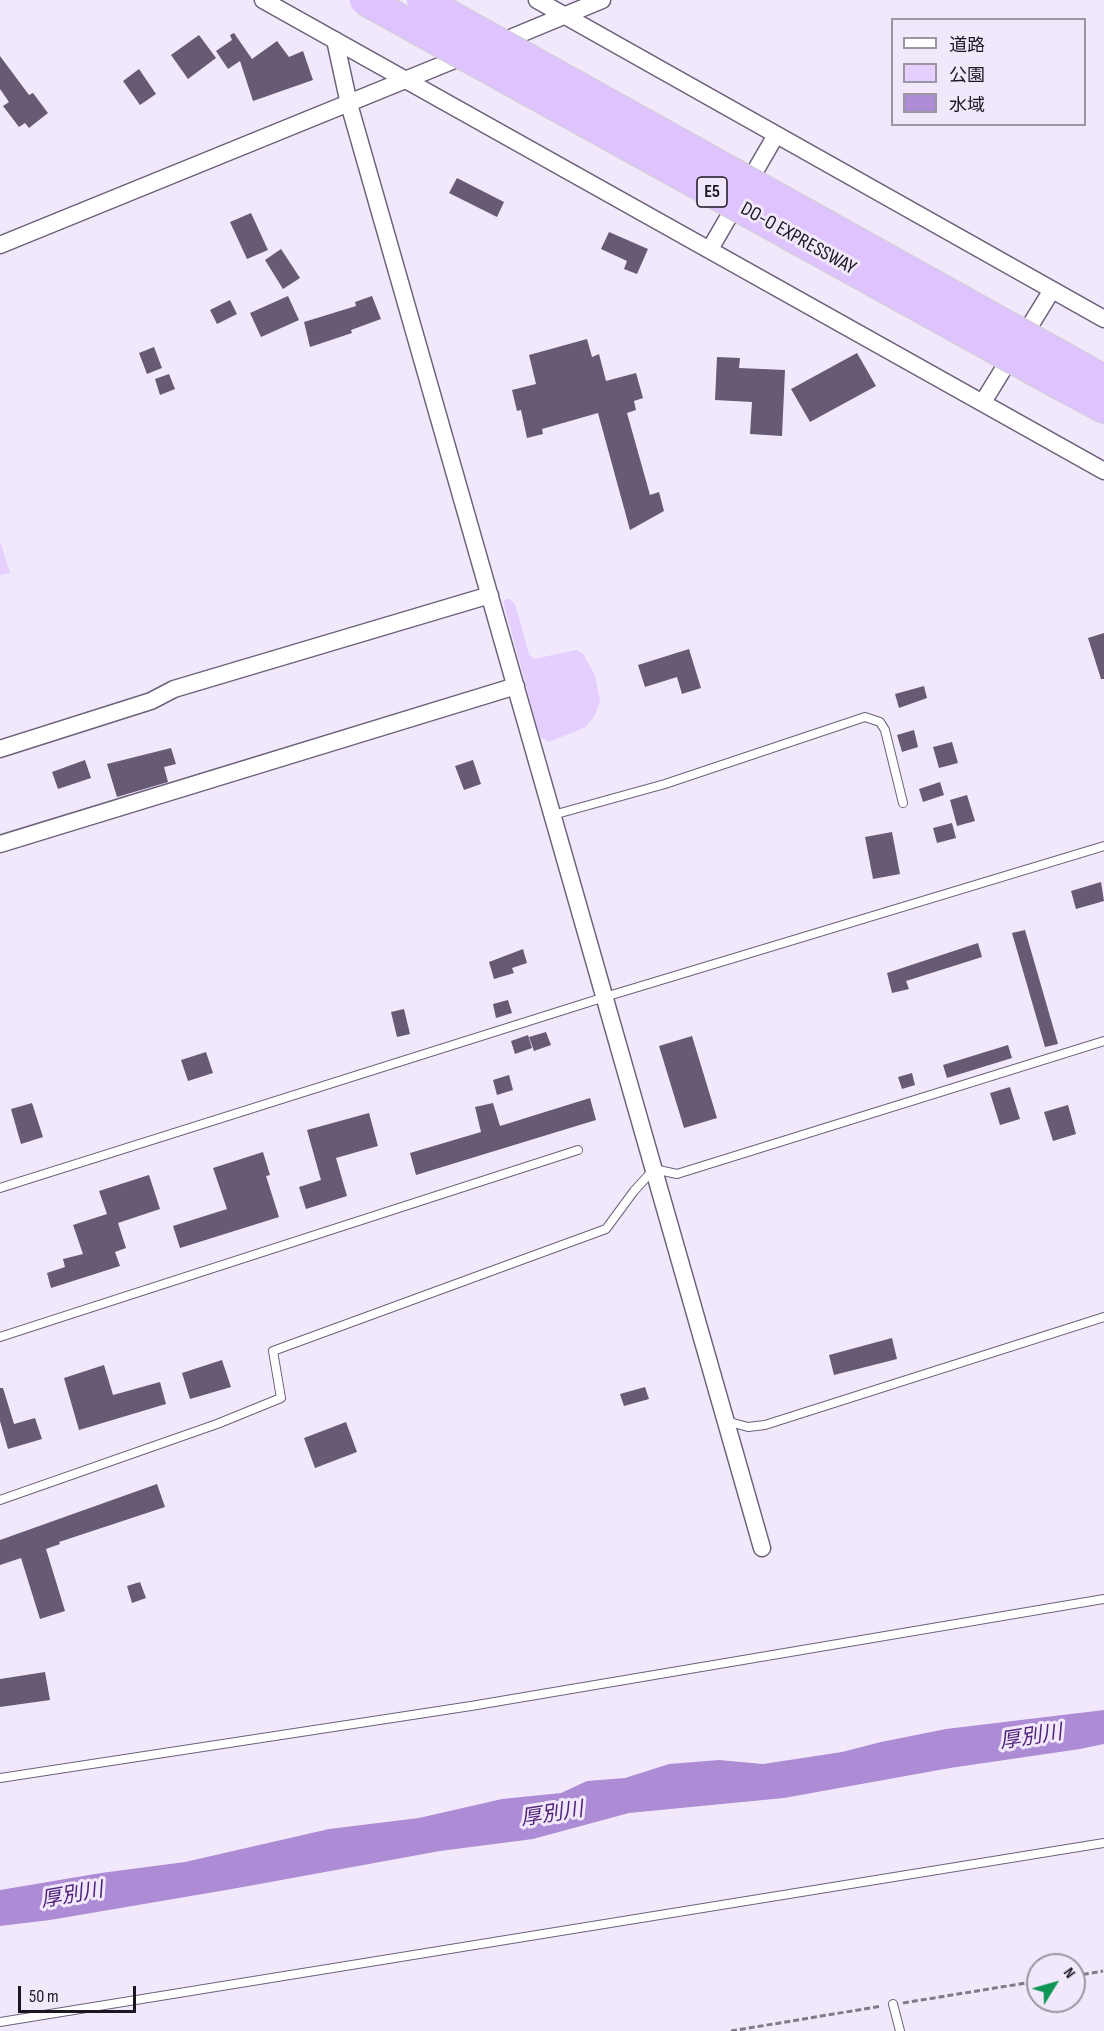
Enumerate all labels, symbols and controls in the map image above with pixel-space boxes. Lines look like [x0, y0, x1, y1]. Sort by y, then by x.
legend [891, 18, 1086, 126]
text: 道路 [949, 35, 985, 56]
text: 公園 [949, 65, 985, 86]
text: 水域 [949, 95, 985, 116]
road number: E5 [697, 177, 727, 207]
street label: DO-O EXPRESSWAY [736, 197, 860, 281]
water label: 厚別川 [998, 1721, 1064, 1755]
water label: 厚別川 [519, 1798, 585, 1832]
water label: 厚別川 [39, 1878, 105, 1914]
north arrow [1026, 1953, 1086, 2013]
text: N [1059, 1964, 1079, 1982]
scale bar [21, 1974, 140, 2012]
text: 50 m [29, 1986, 59, 2007]

